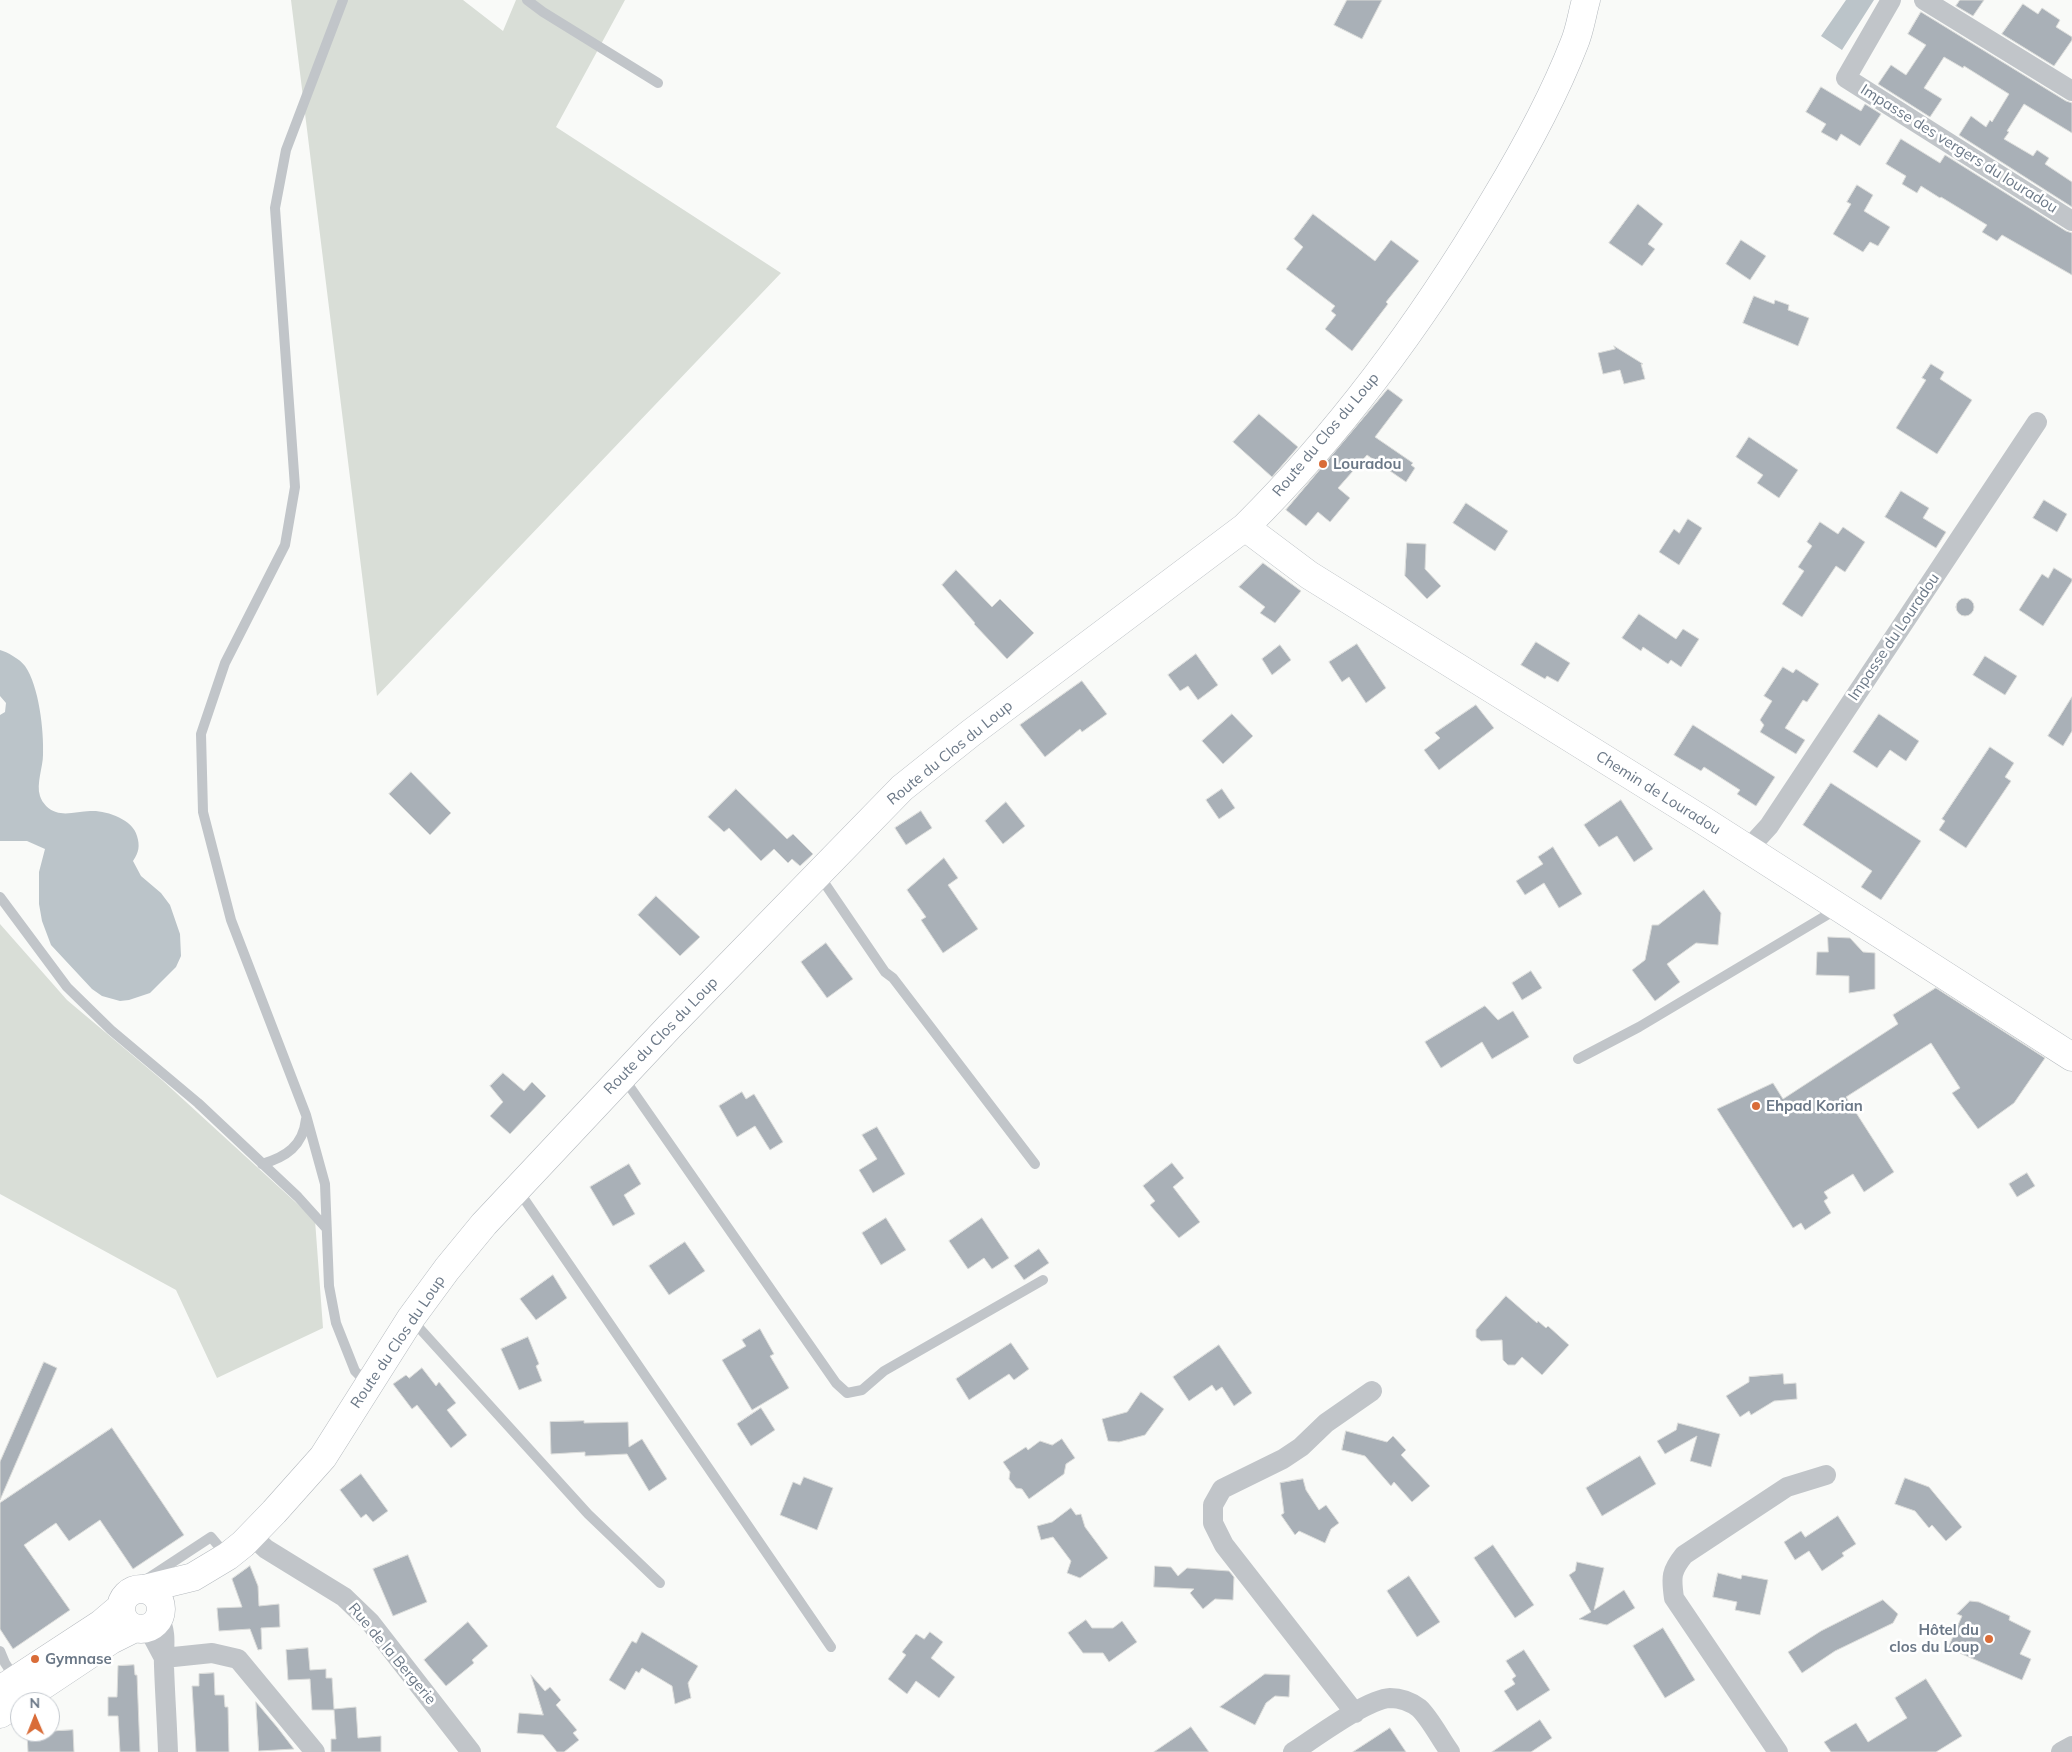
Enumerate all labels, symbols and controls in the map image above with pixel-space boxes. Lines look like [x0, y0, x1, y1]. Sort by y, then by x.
street label: Impasse des vergers du louradou [1857, 81, 2061, 217]
street label: Route du Clos du Loup [1269, 370, 1383, 500]
place label: Louradou [1333, 455, 1401, 473]
marker: Louradou [1317, 458, 1329, 470]
street label: Impasse du Louradou [1845, 570, 1943, 704]
street label: Route du Clos du Loup [884, 697, 1016, 809]
street label: Chemin de Louradou [1592, 747, 1724, 839]
street label: Route du Clos du Loup [600, 974, 722, 1098]
place label: Ehpad Korian [1766, 1097, 1863, 1115]
marker: Ehpad Korian [1750, 1100, 1762, 1112]
street label: Route du Clos du Loup [347, 1272, 449, 1412]
street label: Rue de la Bergerie [344, 1600, 440, 1708]
place label: Hôtel du clos du Loup [1889, 1621, 1979, 1656]
marker: Hôtel du clos du Loup [1983, 1633, 1995, 1645]
place label: Gymnase [45, 1650, 112, 1668]
marker: Gymnase [29, 1653, 41, 1665]
north arrow [10, 1692, 60, 1742]
text: N [29, 1694, 40, 1712]

